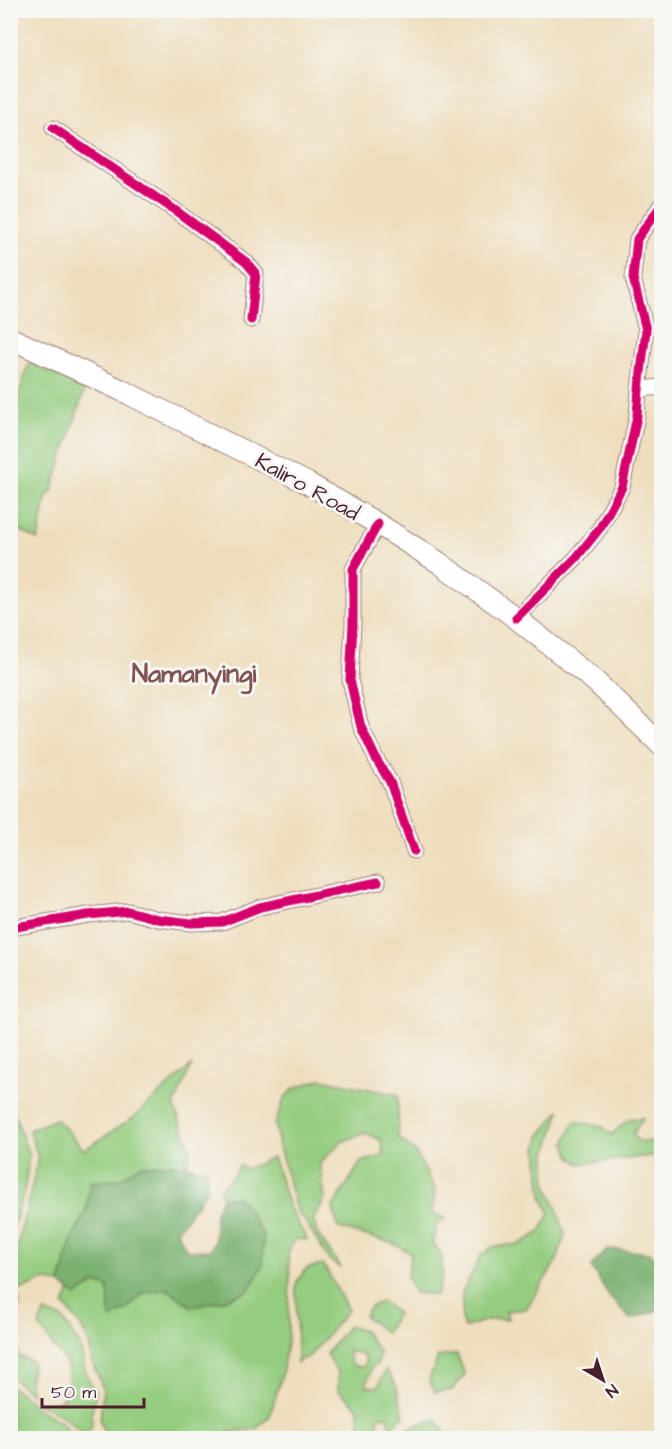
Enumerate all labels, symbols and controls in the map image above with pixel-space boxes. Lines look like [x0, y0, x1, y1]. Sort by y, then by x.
street label: Kaliro Road [249, 446, 365, 529]
district label: Namanyingi [132, 656, 256, 695]
north arrow [573, 1350, 633, 1410]
scale bar [42, 1371, 144, 1409]
text: N [601, 1379, 623, 1403]
text: 50 m [51, 1380, 96, 1405]

